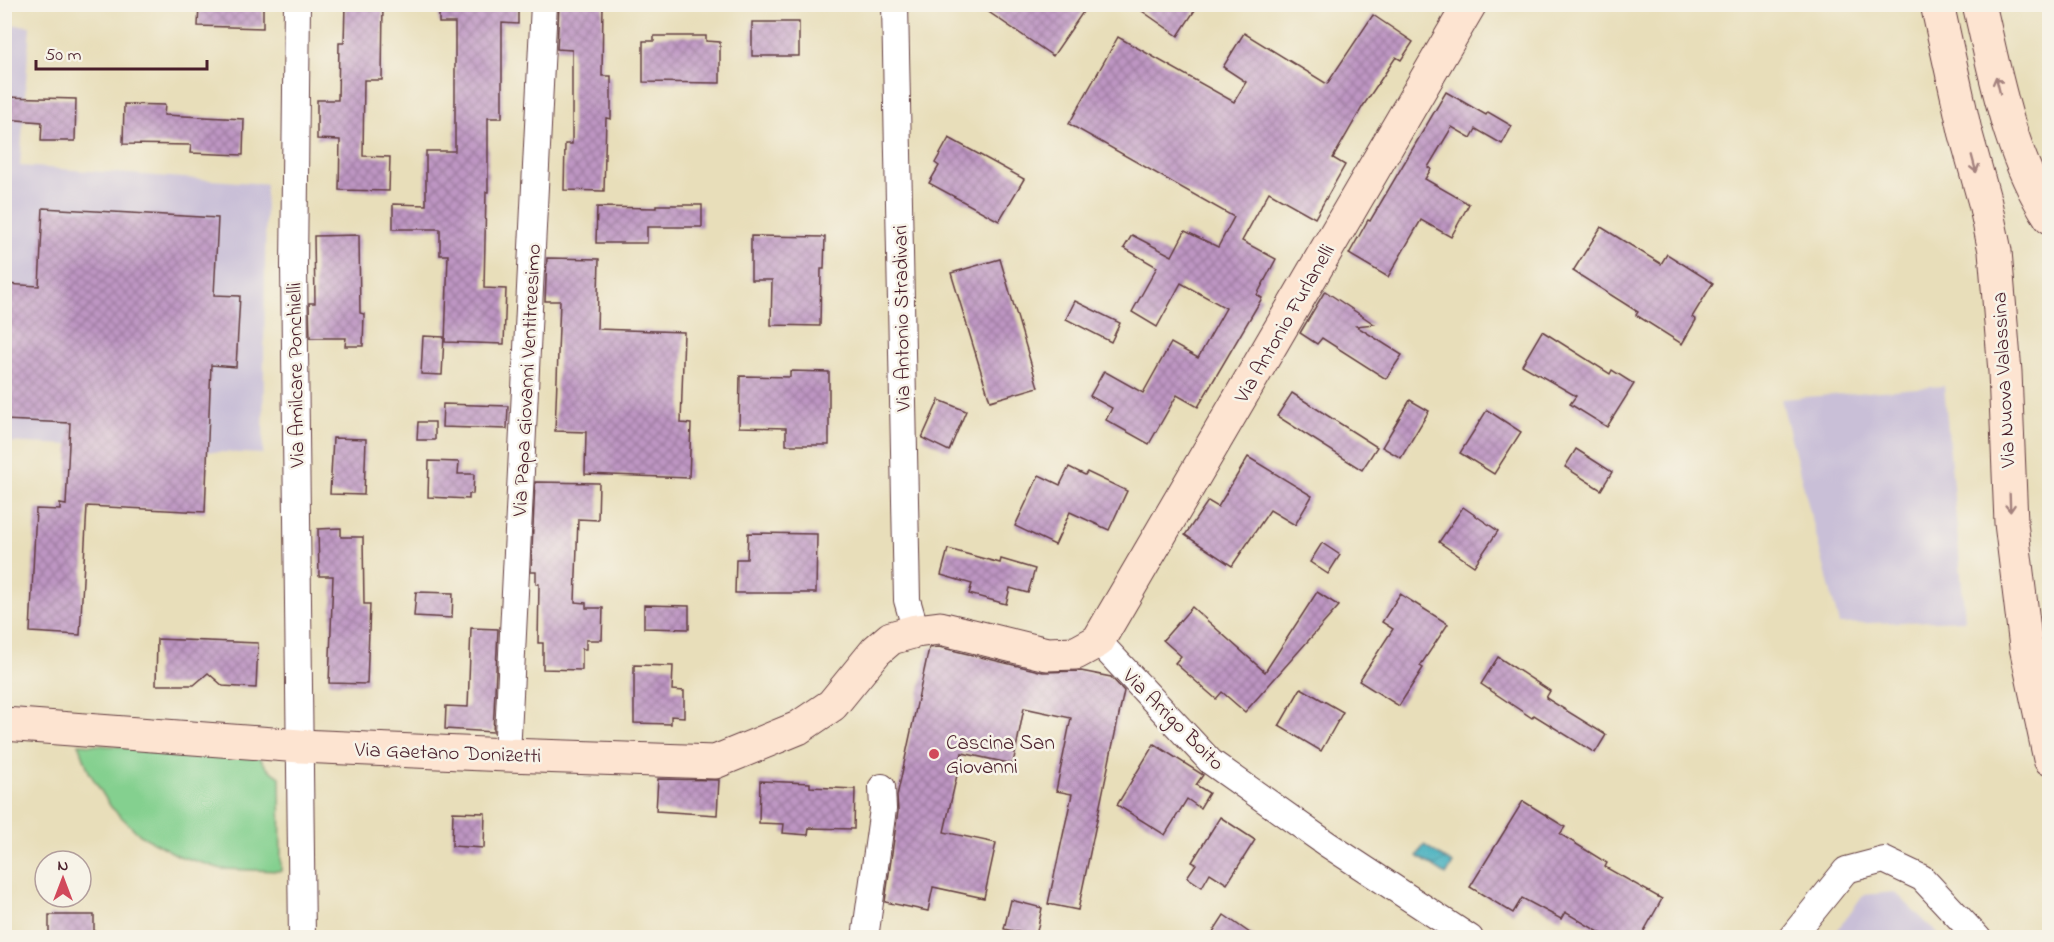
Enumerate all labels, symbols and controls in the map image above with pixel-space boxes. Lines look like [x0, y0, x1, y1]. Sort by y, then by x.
scale bar [36, 33, 207, 71]
text: 50 m [45, 43, 82, 69]
one-way arrow [1992, 76, 2004, 95]
one-way arrow [1969, 154, 1980, 173]
street label: Via Antonio Stradivari [886, 224, 920, 413]
street label: Via Antonio Furlanelli [1228, 239, 1343, 410]
street label: Via Papa Giovanni Ventitreesimo [506, 243, 550, 518]
street label: Via Amilcare Ponchielli [280, 282, 314, 469]
street label: Via Nuova Valassina [1985, 291, 2025, 470]
one-way arrow [2005, 492, 2016, 512]
street label: Via Arrigo Boito [1113, 662, 1230, 780]
place label: Cascina San Giovanni [946, 729, 1055, 783]
street label: Via Gaetano Donizetti [353, 736, 542, 772]
marker: Cascina San Giovanni [927, 747, 941, 761]
north arrow [33, 849, 93, 909]
text: N [58, 854, 69, 878]

